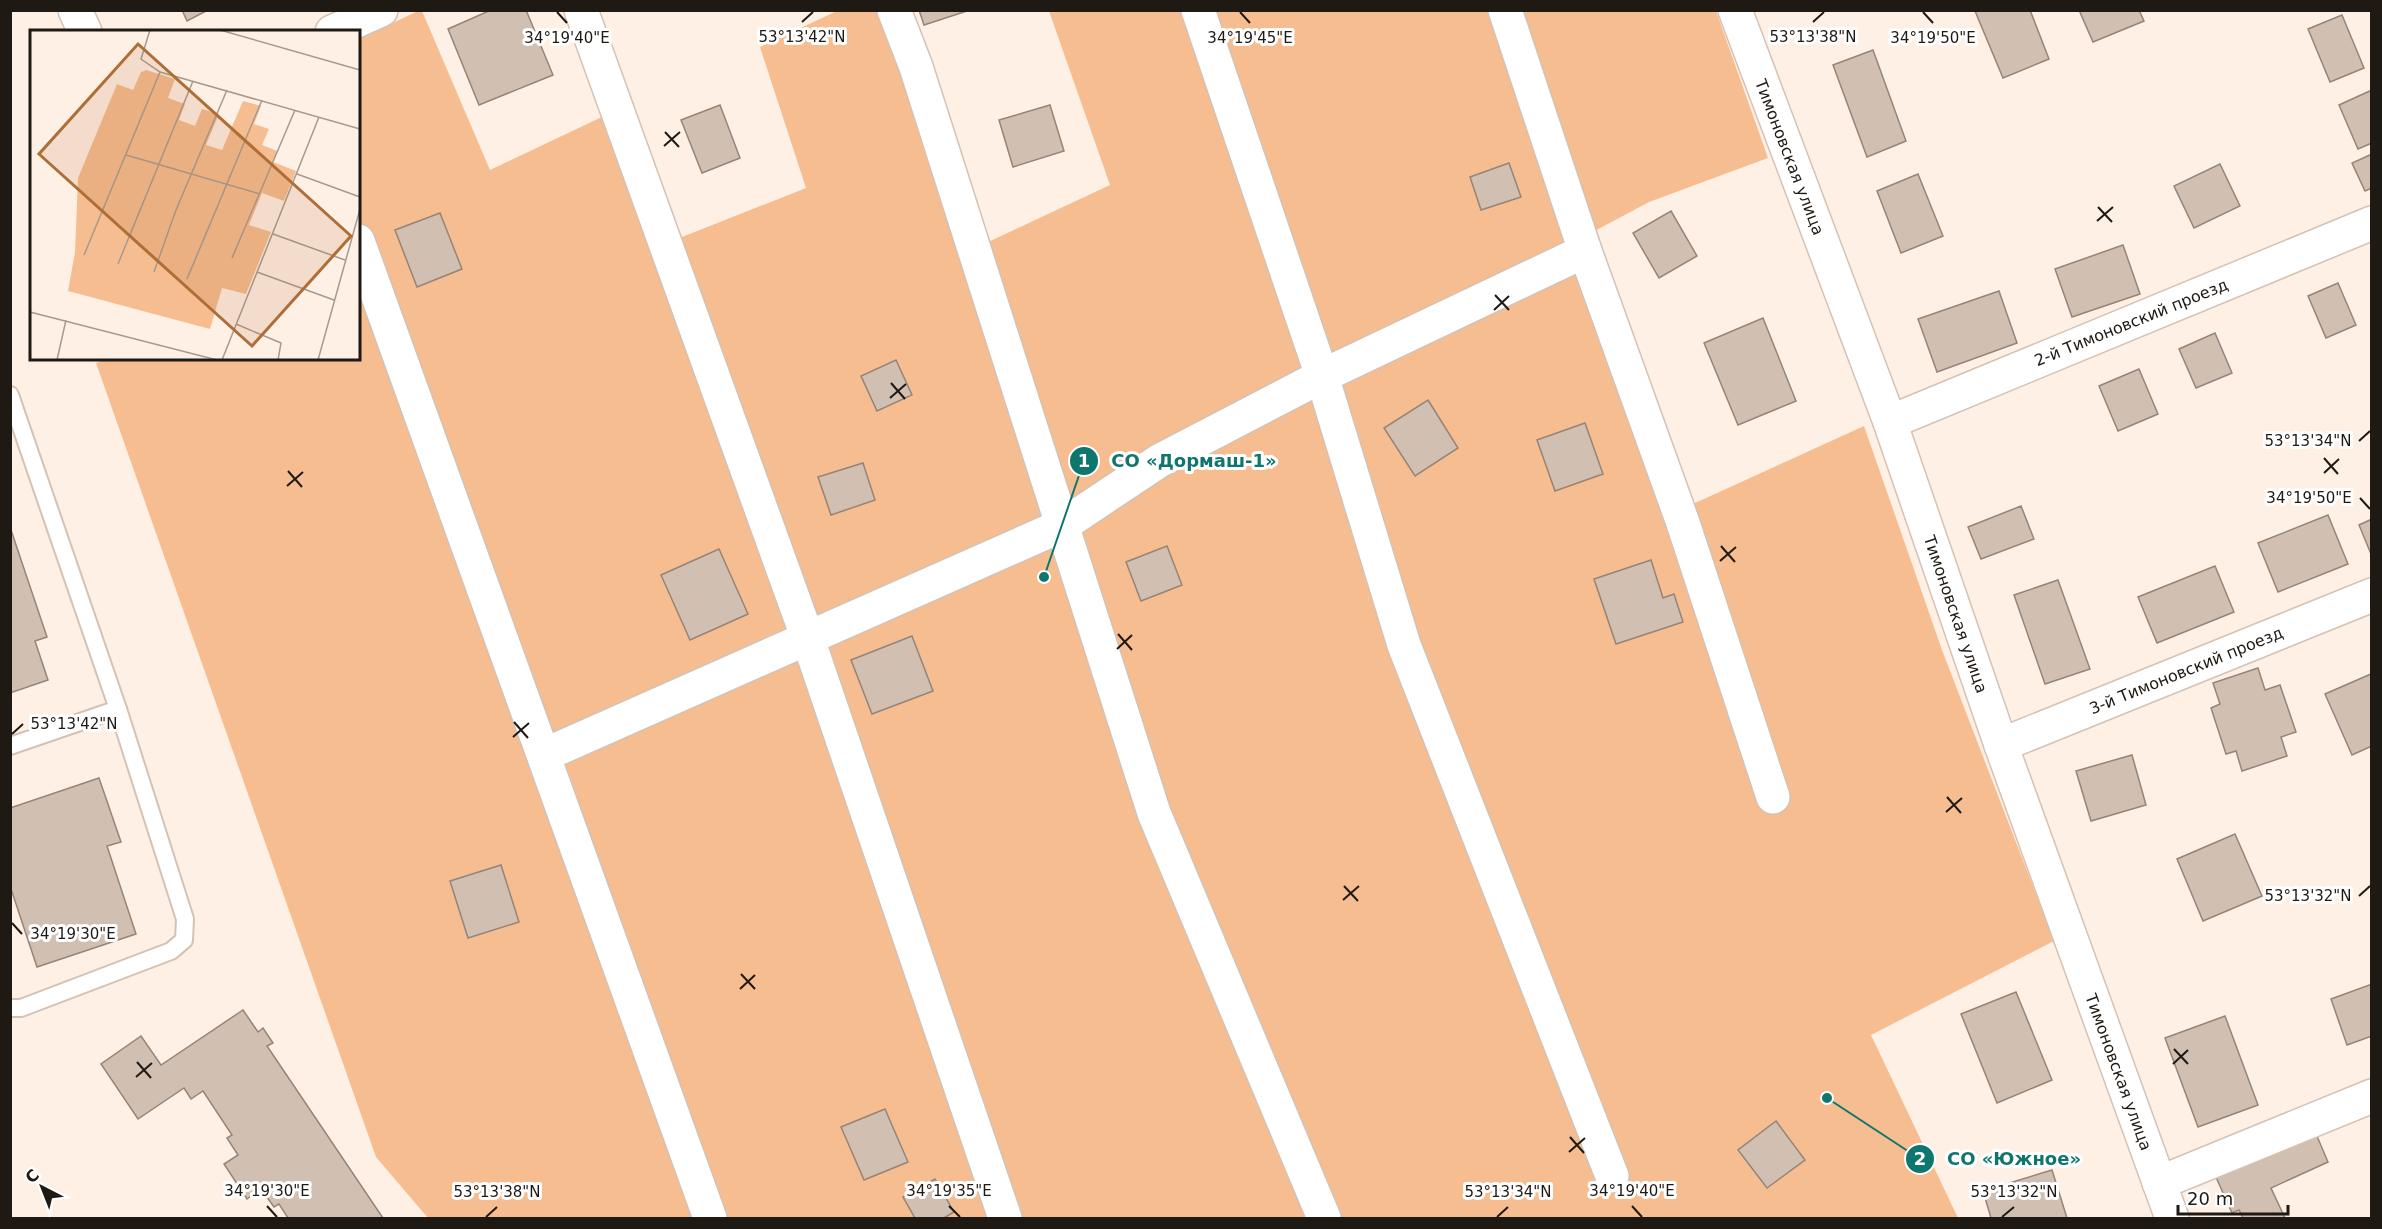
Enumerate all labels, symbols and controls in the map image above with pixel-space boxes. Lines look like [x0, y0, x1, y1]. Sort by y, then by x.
text: 53°13'42"N [758, 28, 846, 46]
text: 53°13'38"N [1769, 28, 1857, 46]
text: 34°19'40"E [524, 29, 610, 47]
text: 34°19'45"E [1207, 29, 1293, 47]
text: 34°19'50"E [1890, 29, 1976, 47]
inset map [30, 30, 360, 360]
street label: Тимоновская улица [1751, 76, 1828, 238]
street label: 2-й Тимоновский проезд [2032, 275, 2231, 370]
text: 53°13'34"N [2264, 432, 2352, 450]
callout: СО «Дормаш-1» [1069, 443, 1288, 479]
text: 1 [1078, 450, 1090, 471]
text: СО «Дормаш-1» [1111, 450, 1277, 471]
text: 34°19'50"E [2266, 489, 2352, 507]
street label: Тимоновская улица [1919, 532, 1991, 695]
street label: 3-й Тимоновский проезд [2087, 623, 2286, 718]
text: 53°13'42"N [30, 715, 118, 733]
text: 53°13'32"N [2264, 887, 2352, 905]
text: 34°19'30"E [30, 925, 116, 943]
street label: Тимоновская улица [2081, 990, 2156, 1153]
callout: СО «Южное» [1905, 1141, 2093, 1177]
text: 2 [1914, 1148, 1926, 1169]
text: СО «Южное» [1947, 1148, 2081, 1169]
north arrow [12, 1157, 72, 1217]
text: С [22, 1165, 43, 1187]
scale bar [2178, 1178, 2288, 1216]
text: 34°19'30"E [224, 1182, 310, 1200]
text: 34°19'35"E [906, 1182, 992, 1200]
text: 34°19'40"E [1589, 1182, 1675, 1200]
text: 53°13'38"N [453, 1183, 541, 1201]
text: 53°13'34"N [1464, 1183, 1552, 1201]
text: 53°13'32"N [1970, 1183, 2058, 1201]
text: 20 m [2187, 1188, 2233, 1209]

